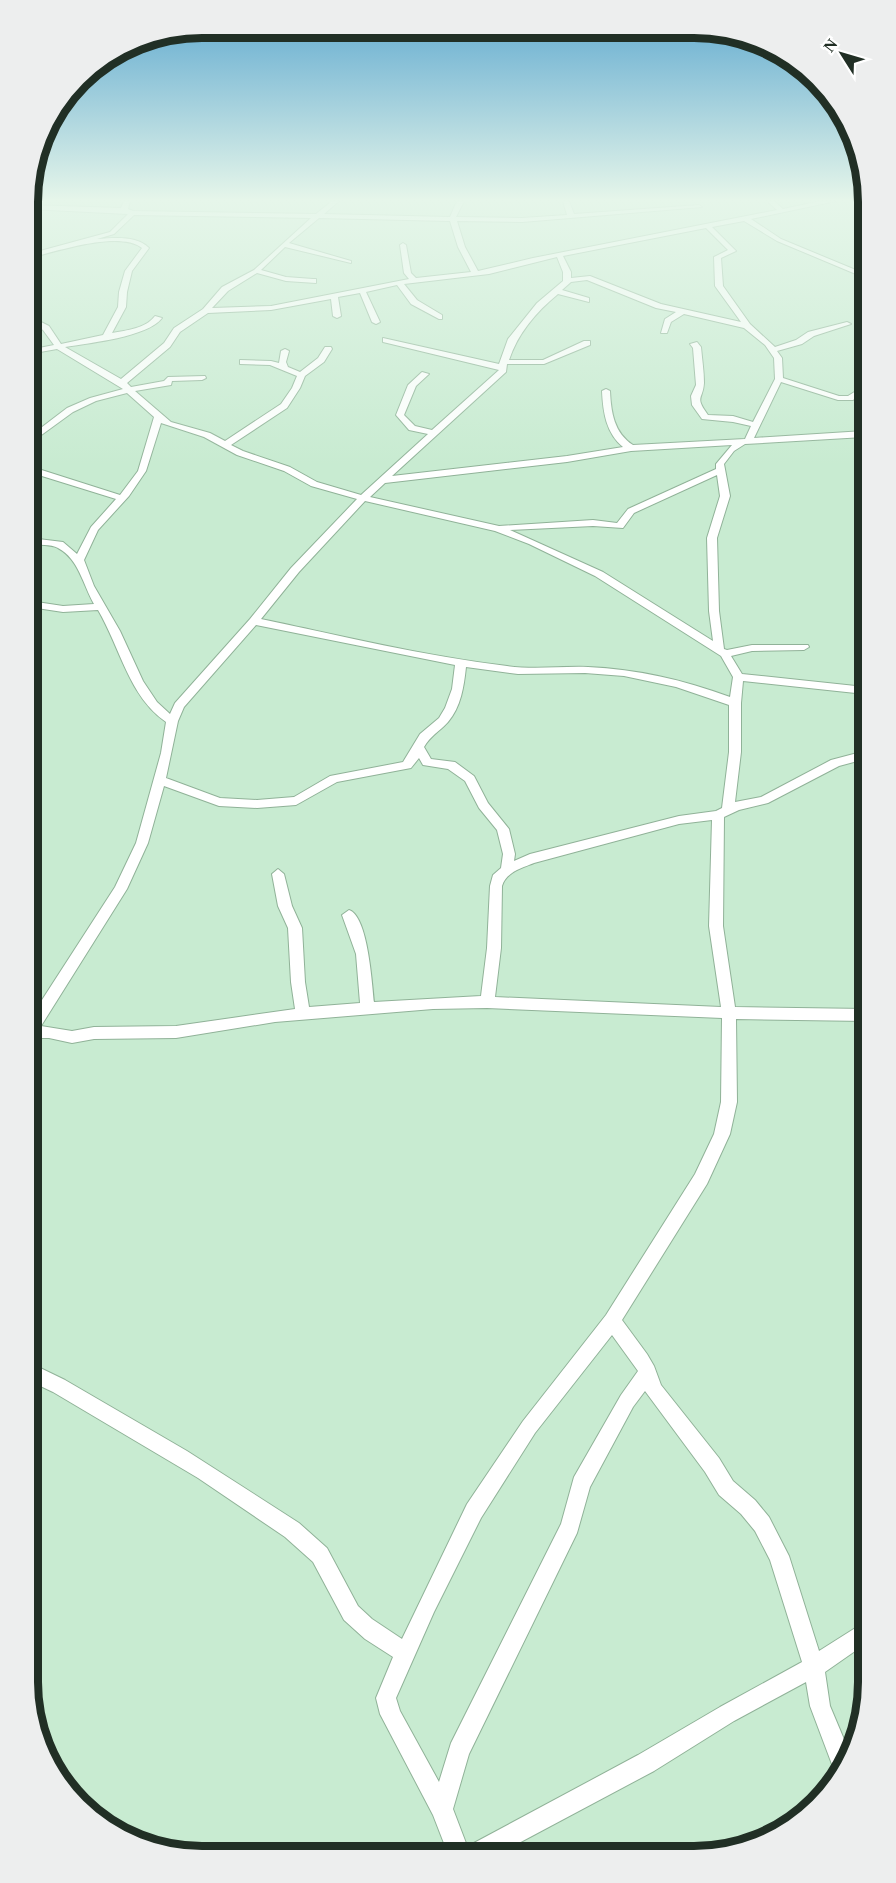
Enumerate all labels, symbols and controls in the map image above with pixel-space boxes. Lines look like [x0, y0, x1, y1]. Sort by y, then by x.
north arrow [812, 24, 872, 84]
text: N [820, 35, 841, 55]

